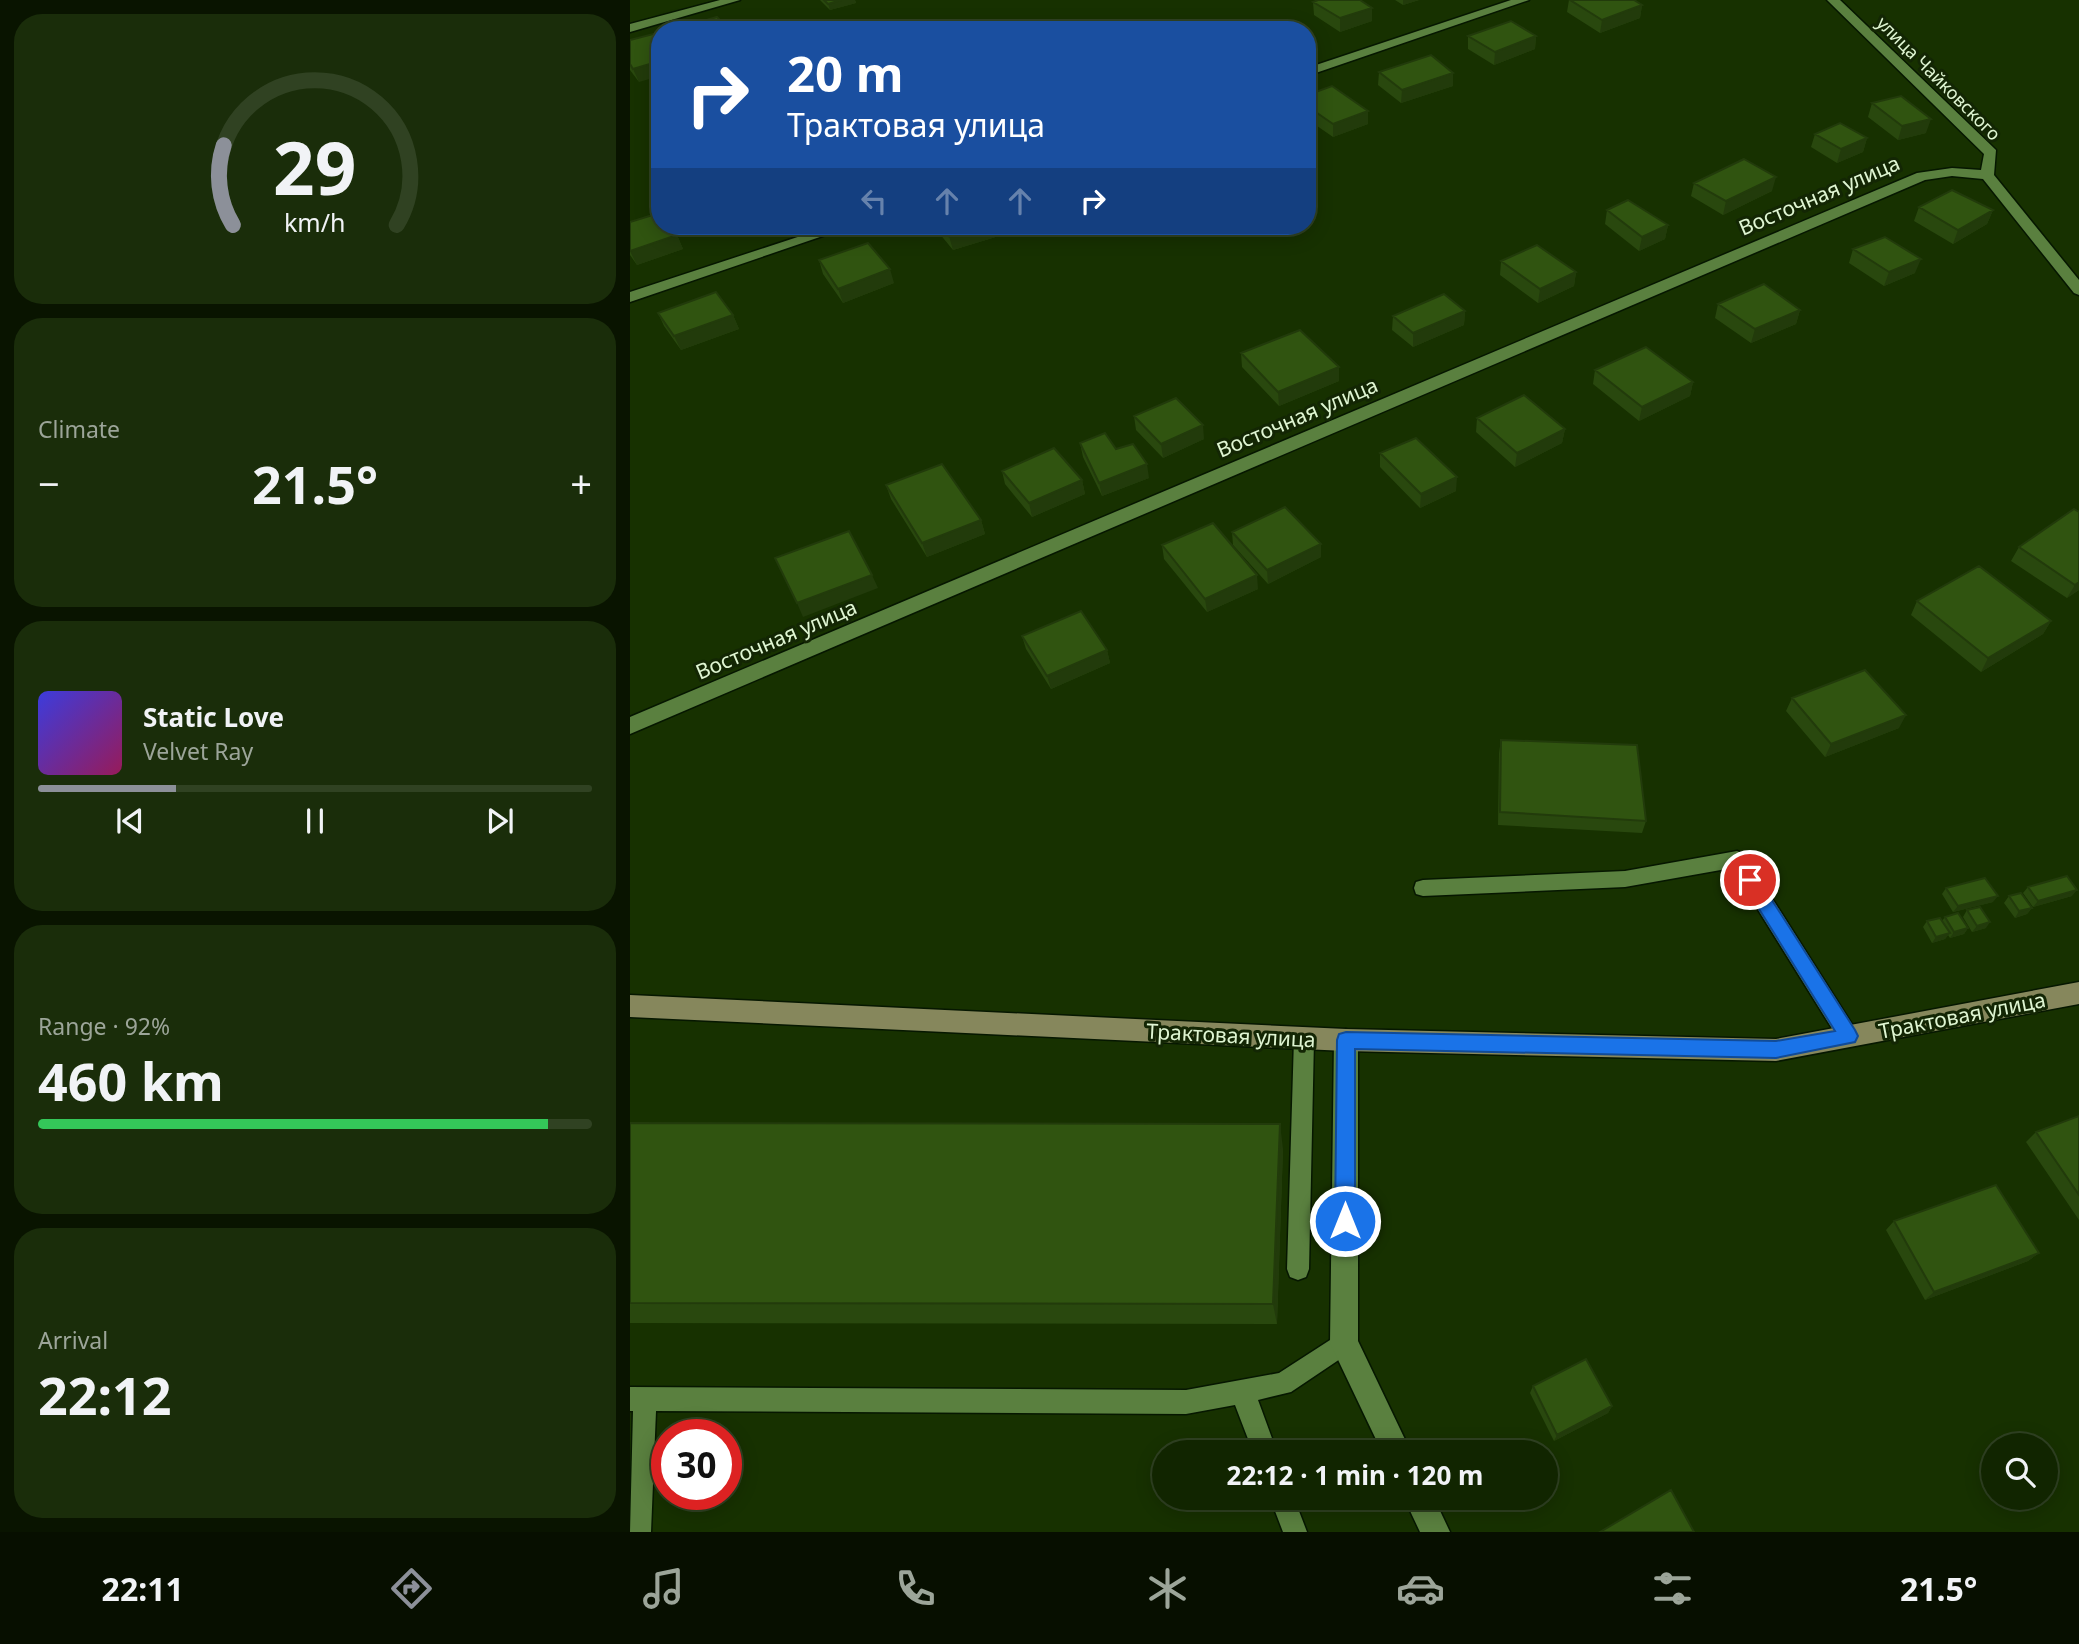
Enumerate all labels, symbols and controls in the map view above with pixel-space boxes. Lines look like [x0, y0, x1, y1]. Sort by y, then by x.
street label: улица Чайковского [1872, 11, 2006, 145]
text: 20 m [787, 40, 904, 106]
icon: right [672, 49, 763, 140]
text: Трактовая улица [787, 103, 1045, 146]
text: 29 [273, 117, 357, 216]
street label: Восточная улица [1734, 148, 1904, 242]
icon: left [855, 182, 893, 220]
icon: ahead [928, 182, 966, 220]
icon: ahead [1001, 182, 1039, 220]
icon: right [1074, 182, 1112, 220]
text: km/h [284, 205, 346, 239]
street label: Восточная улица [1212, 370, 1382, 464]
text: Climate [38, 413, 120, 445]
text: 21.5° [252, 448, 378, 519]
text: − [38, 457, 60, 509]
text: + [570, 457, 592, 509]
street label: Восточная улица [691, 592, 861, 686]
text: Static Love [143, 699, 284, 735]
text: Velvet Ray [143, 735, 253, 767]
icon: previous [111, 802, 149, 840]
icon: pause [296, 802, 334, 840]
icon: next [481, 802, 519, 840]
pin [1720, 850, 1780, 910]
icon: arrive [1731, 861, 1769, 899]
street label: Трактовая улица [1876, 985, 2048, 1045]
text: Range · 92% [38, 1010, 170, 1042]
street label: Трактовая улица [1146, 1017, 1316, 1053]
text: 460 km [38, 1045, 224, 1116]
position arrow [1308, 1184, 1382, 1258]
text: Arrival [38, 1324, 108, 1356]
text: 22:12 [38, 1359, 172, 1430]
speed limit sign: 30 [651, 1419, 742, 1510]
map controls [1981, 1433, 2058, 1510]
button: search [1981, 1433, 2058, 1510]
text: 22:12 · 1 min · 120 m [1227, 1457, 1483, 1493]
icon: directions [387, 1564, 436, 1613]
icon: music [639, 1564, 688, 1613]
icon: phone [891, 1564, 940, 1613]
icon: climate [1143, 1564, 1192, 1613]
icon: car [1396, 1564, 1445, 1613]
icon: filters [1648, 1564, 1697, 1613]
text: 22:11 [102, 1567, 184, 1610]
text: 21.5° [1900, 1567, 1977, 1610]

